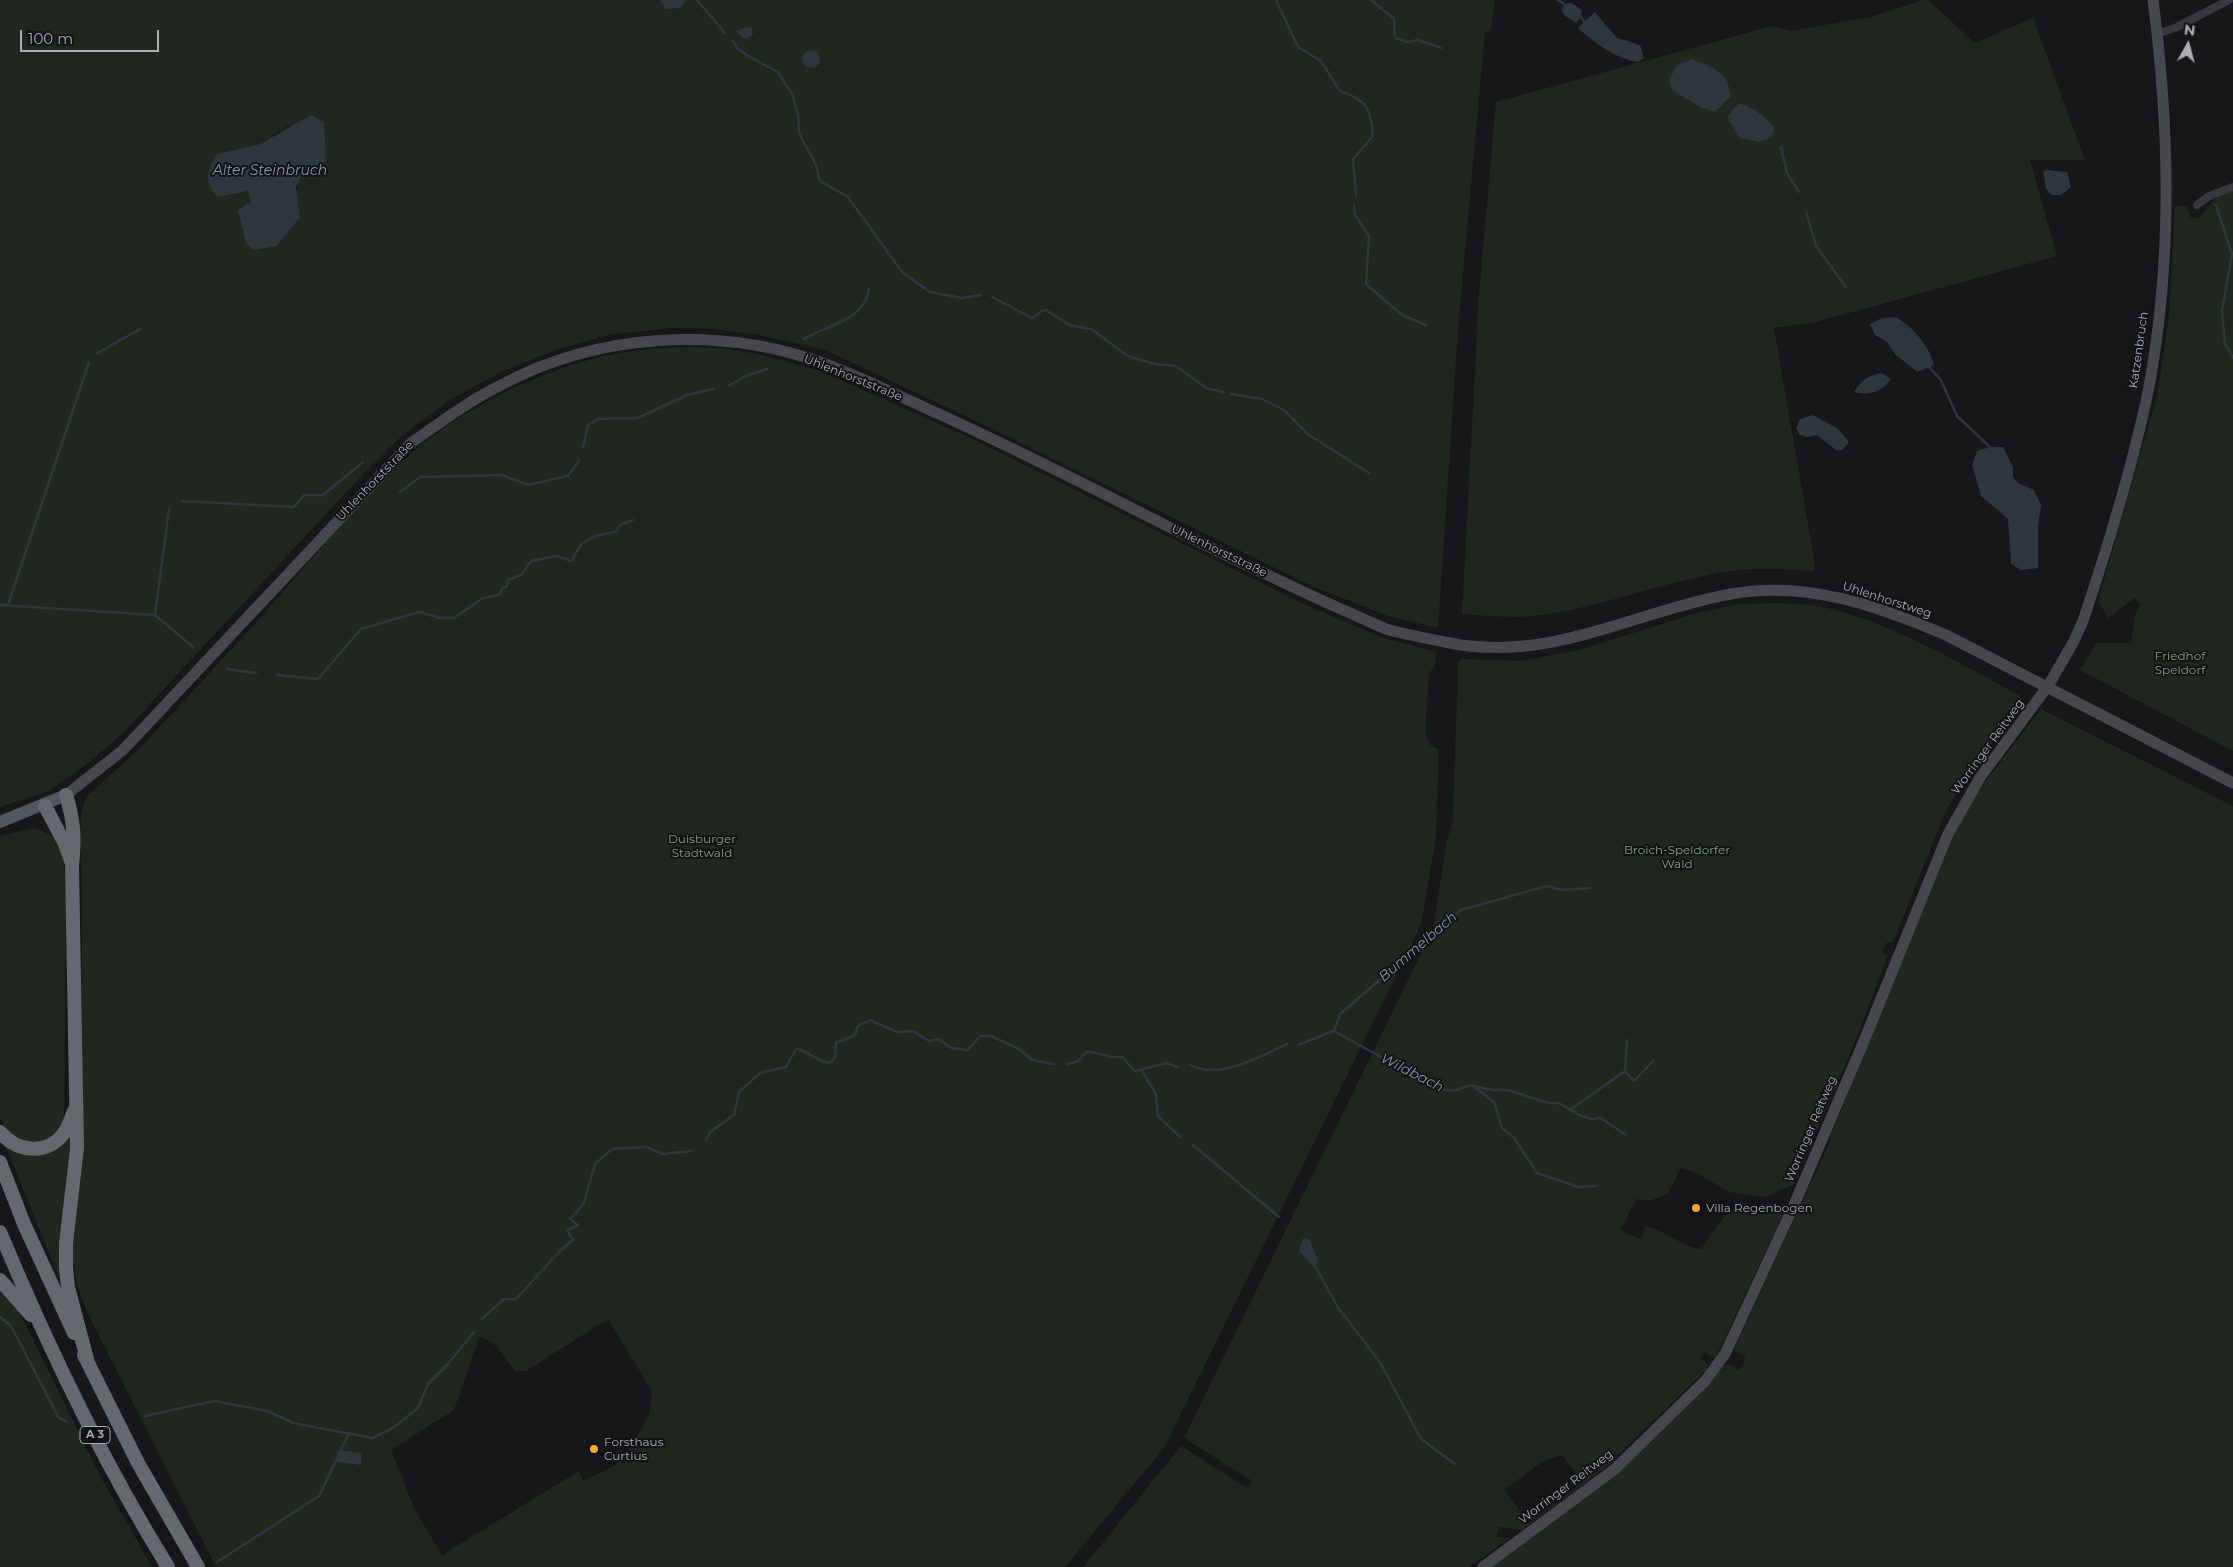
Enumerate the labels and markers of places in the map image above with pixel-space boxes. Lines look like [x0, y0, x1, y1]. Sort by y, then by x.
place label: Villa Regenbogen [1706, 1201, 1813, 1215]
marker: Villa Regenbogen [1690, 1202, 1702, 1214]
place label: Forsthaus Curtius [604, 1435, 664, 1463]
marker: Forsthaus Curtius [588, 1443, 600, 1455]

